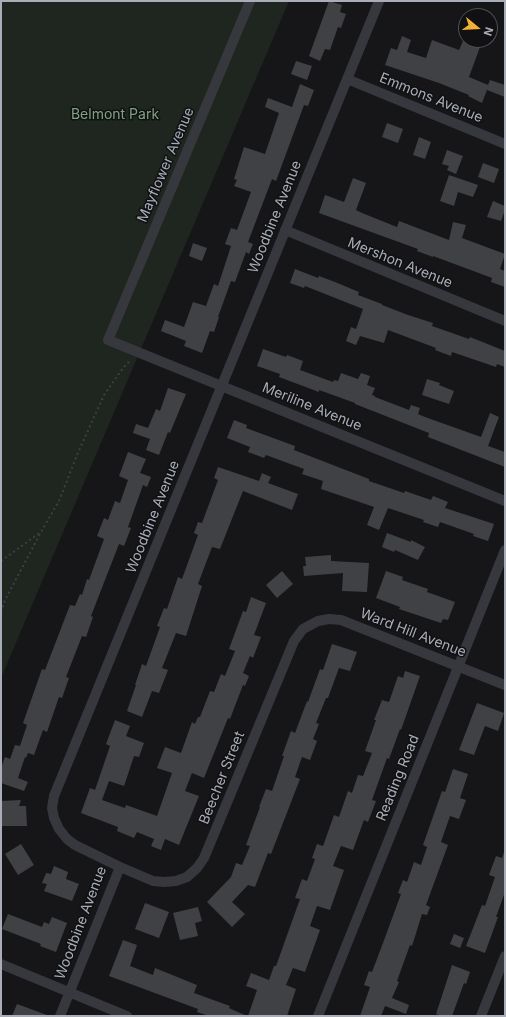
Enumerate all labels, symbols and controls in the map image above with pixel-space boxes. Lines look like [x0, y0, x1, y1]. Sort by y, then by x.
north arrow [458, 8, 498, 48]
text: N [481, 25, 496, 38]
street label: Emmons Avenue [377, 70, 485, 126]
street label: Mayflower Avenue [134, 105, 198, 225]
park label: Belmont Park [71, 107, 159, 123]
street label: Woodbine Avenue [245, 158, 305, 276]
street label: Mershon Avenue [345, 234, 455, 292]
street label: Meriline Avenue [260, 379, 364, 435]
street label: Woodbine Avenue [123, 458, 183, 576]
street label: Ward Hill Avenue [358, 605, 468, 661]
street label: Beecher Street [196, 729, 248, 827]
street label: Reading Road [373, 732, 423, 824]
street label: Woodbine Avenue [52, 864, 110, 982]

